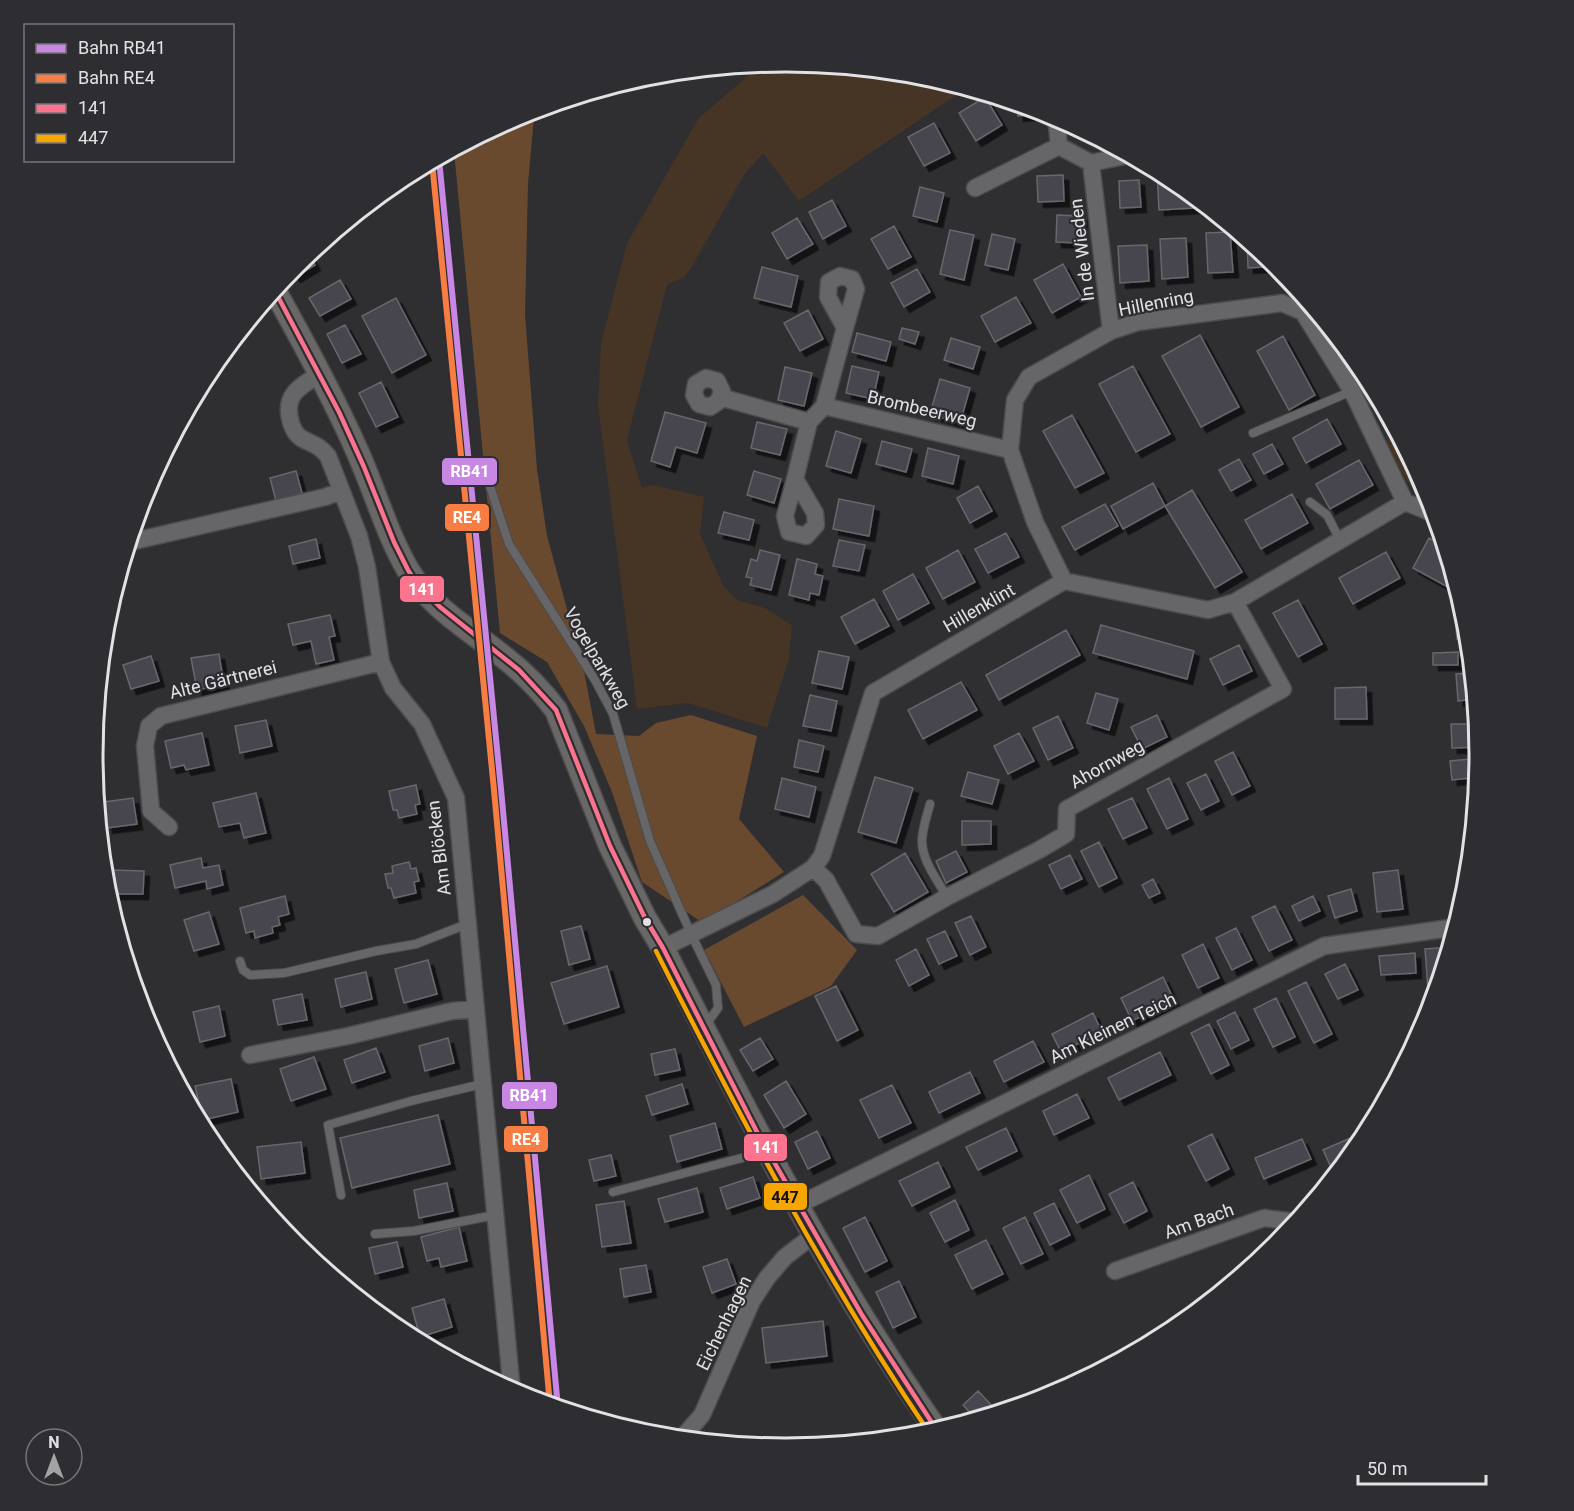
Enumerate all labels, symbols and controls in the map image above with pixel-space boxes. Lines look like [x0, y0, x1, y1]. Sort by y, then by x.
legend [24, 24, 234, 162]
text: Bahn RB41 [78, 37, 166, 58]
text: Bahn RE4 [78, 67, 155, 88]
text: 141 [78, 97, 108, 118]
text: 447 [78, 127, 108, 148]
street label: In de Wieden [1065, 198, 1098, 302]
street label: Hillenring [1117, 285, 1195, 320]
street label: Brombeerweg [865, 386, 979, 431]
line badge: RB41 [441, 457, 498, 486]
text: RB41 [451, 462, 489, 481]
line badge: RE4 [444, 503, 490, 532]
text: RE4 [453, 508, 481, 527]
line badge: 141 [399, 575, 445, 603]
street label: Hillenklint [939, 579, 1018, 636]
text: 141 [408, 580, 436, 599]
street label: Vogelparkweg [560, 603, 635, 712]
street label: Alte Gärtnerei [167, 656, 279, 703]
street label: Ahornweg [1066, 735, 1147, 792]
street label: Am Blöcken [422, 799, 455, 897]
unlabelled marker [641, 916, 653, 928]
street label: Am Kleinen Teich [1046, 988, 1180, 1067]
line badge: RB41 [501, 1081, 558, 1110]
text: RB41 [510, 1086, 548, 1105]
line badge: RE4 [503, 1125, 549, 1153]
text: RE4 [512, 1130, 540, 1149]
line badge: 141 [743, 1133, 788, 1162]
text: 141 [752, 1138, 780, 1157]
line badge: 447 [763, 1182, 808, 1211]
text: 447 [771, 1188, 799, 1207]
street label: Am Bach [1161, 1198, 1236, 1243]
street label: Eichenhagen [692, 1272, 756, 1374]
north arrow [24, 1427, 84, 1487]
text: N [48, 1433, 60, 1452]
scale bar [1358, 1448, 1486, 1486]
text: 50 m [1367, 1458, 1407, 1479]

